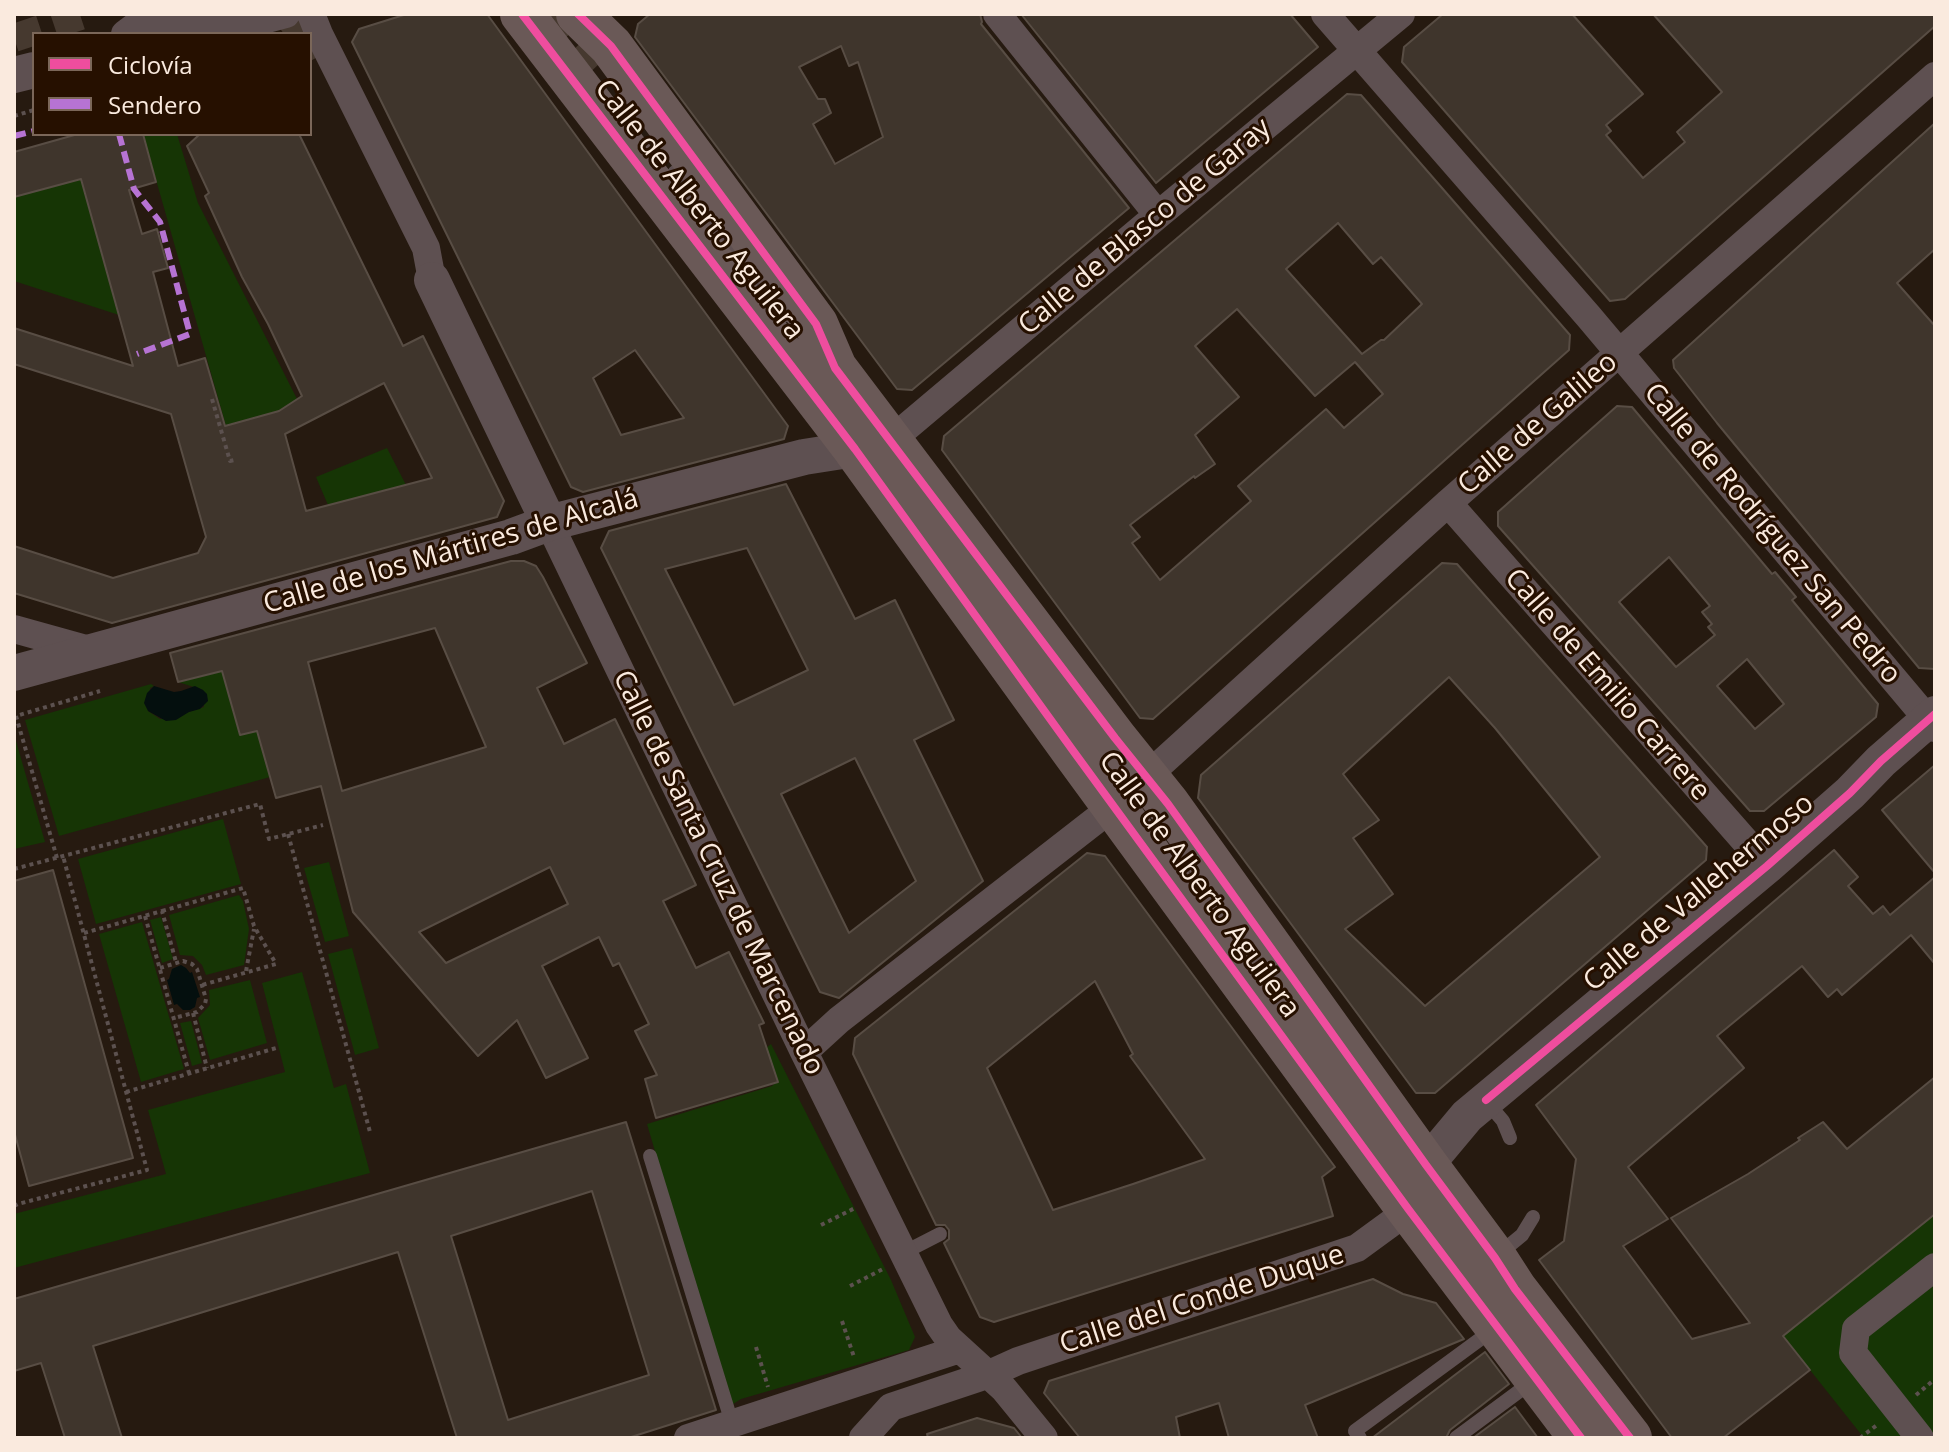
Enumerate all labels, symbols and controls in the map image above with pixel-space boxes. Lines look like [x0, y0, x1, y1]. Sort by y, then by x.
legend [32, 32, 312, 136]
text: Ciclovía [108, 48, 193, 81]
street label: Calle de Alberto Aguilera [587, 73, 811, 347]
text: Sendero [108, 88, 202, 121]
street label: Calle de Blasco de Garay [1012, 112, 1278, 342]
street label: Calle de Galileo [1451, 346, 1625, 502]
street label: Calle de Rodríguez San Pedro [1636, 377, 1908, 691]
street label: Calle de los Mártires de Alcalá [260, 482, 642, 622]
street label: Calle de Emilio Carrere [1497, 562, 1717, 808]
street label: Calle de Santa Cruz de Marcenado [605, 665, 831, 1081]
street label: Calle de Alberto Aguilera [1091, 745, 1307, 1025]
street label: Calle de Vallehermoso [1577, 787, 1821, 999]
street label: Calle del Conde Duque [1056, 1238, 1348, 1362]

